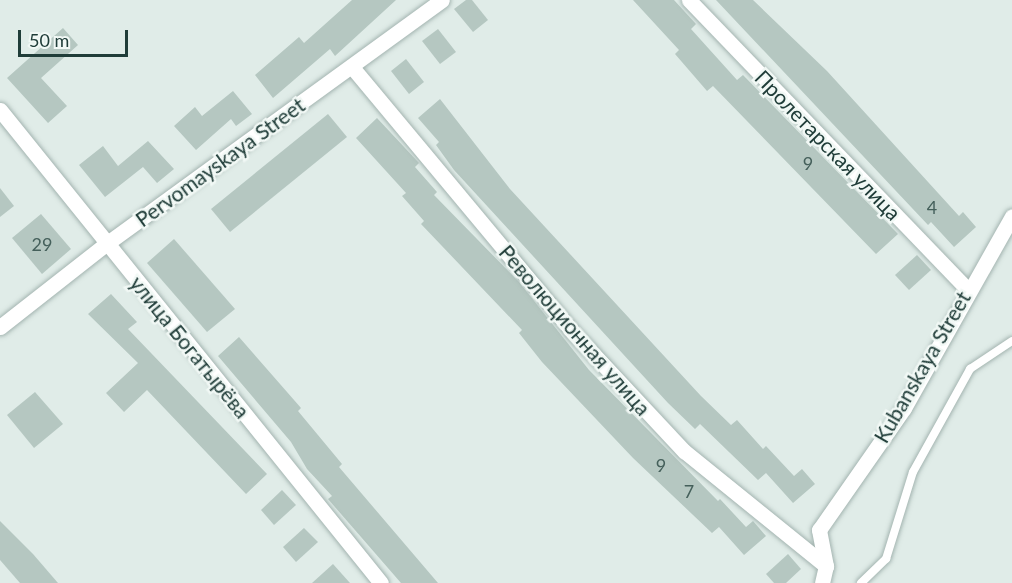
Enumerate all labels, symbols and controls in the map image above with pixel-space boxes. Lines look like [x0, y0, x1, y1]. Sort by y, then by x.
scale bar [21, 18, 130, 56]
text: 50 m [29, 29, 69, 51]
street label: Пролетарская улица [750, 65, 906, 225]
street label: Pervomayskaya Street [130, 92, 310, 232]
house number: 9 [803, 152, 813, 174]
house number: 4 [927, 196, 937, 218]
house number: 29 [32, 233, 52, 255]
street label: Революционная улица [494, 240, 656, 420]
street label: улица Богатырёва [125, 271, 255, 423]
street label: Kubanskaya Street [868, 287, 976, 447]
house number: 9 [656, 454, 666, 476]
house number: 7 [684, 480, 694, 502]

